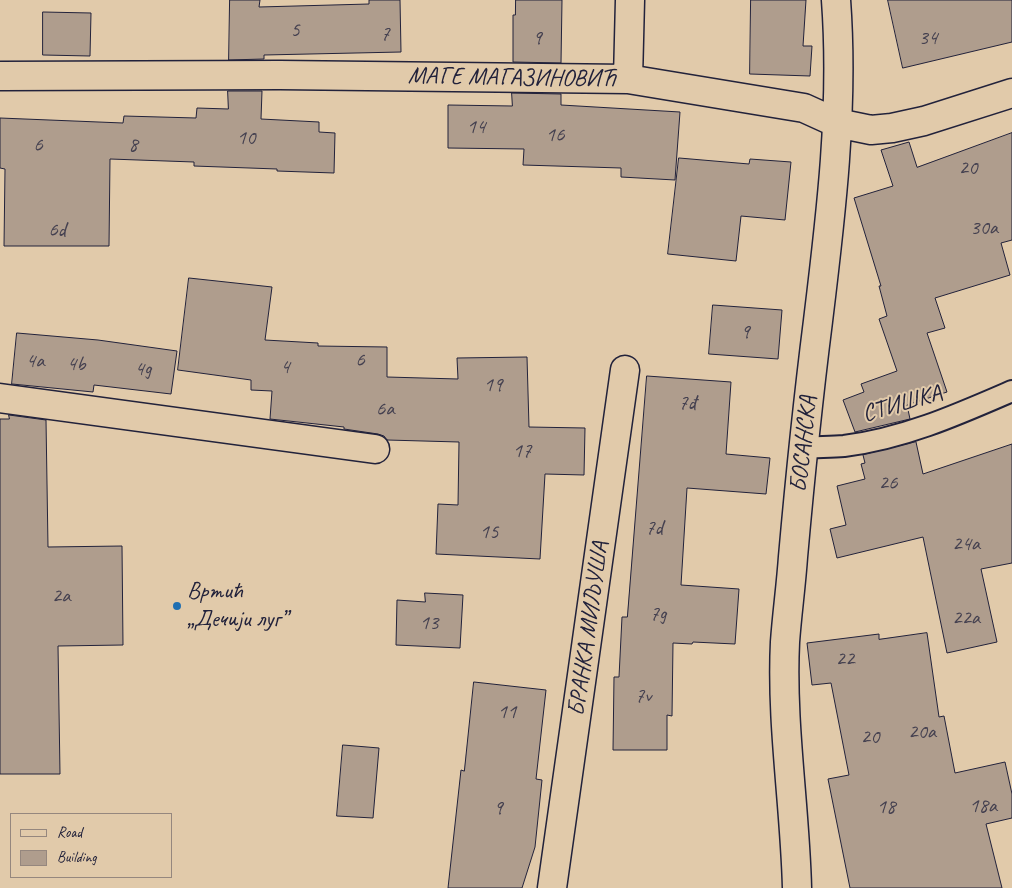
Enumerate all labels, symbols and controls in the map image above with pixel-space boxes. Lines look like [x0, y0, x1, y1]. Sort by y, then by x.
house number: 5 [290, 17, 300, 43]
house number: 7 [380, 21, 390, 47]
house number: 9 [532, 25, 542, 51]
house number: 34 [919, 25, 937, 51]
street label: МАГЕ МАГАЗИНОВИЋ [408, 62, 616, 94]
house number: 14 [467, 114, 485, 140]
house number: 16 [546, 122, 564, 148]
house number: 10 [237, 125, 255, 151]
house number: 6 [33, 132, 43, 158]
house number: 8 [128, 132, 138, 158]
house number: 20 [959, 155, 977, 181]
house number: 30a [970, 215, 998, 241]
house number: 6d [48, 217, 66, 243]
house number: 9 [740, 319, 750, 345]
house number: 6 [355, 347, 365, 373]
house number: 4a [26, 348, 44, 374]
house number: 4b [67, 351, 85, 377]
house number: 4 [280, 354, 290, 380]
house number: 4g [135, 356, 151, 382]
house number: 19 [484, 372, 502, 398]
street label: СТИШКА [859, 379, 945, 429]
house number: 7đ [678, 390, 696, 416]
street label: БОСАНСКА [785, 394, 823, 494]
house number: 6a [376, 396, 394, 422]
house number: 17 [513, 438, 531, 464]
house number: 26 [879, 470, 897, 496]
house number: 7d [645, 515, 663, 541]
house number: 15 [480, 519, 498, 545]
house number: 24a [952, 531, 980, 557]
street label: БРАНКА МИЉУША [563, 540, 615, 718]
place label: Вртић „Дечији луг” [187, 578, 286, 634]
house number: 2a [52, 583, 70, 609]
marker: Вртић „Дечији луг” [171, 600, 183, 612]
house number: 7g [650, 601, 666, 627]
house number: 22a [952, 605, 980, 631]
house number: 13 [420, 610, 438, 636]
house number: 22 [836, 646, 854, 672]
house number: 7v [635, 683, 651, 709]
house number: 11 [498, 699, 516, 725]
house number: 20a [908, 719, 936, 745]
house number: 20 [861, 724, 879, 750]
house number: 18a [969, 793, 997, 819]
house number: 18 [877, 794, 895, 820]
house number: 9 [493, 795, 503, 821]
legend [10, 813, 172, 878]
text: Road [57, 823, 82, 842]
text: Building [57, 848, 96, 867]

